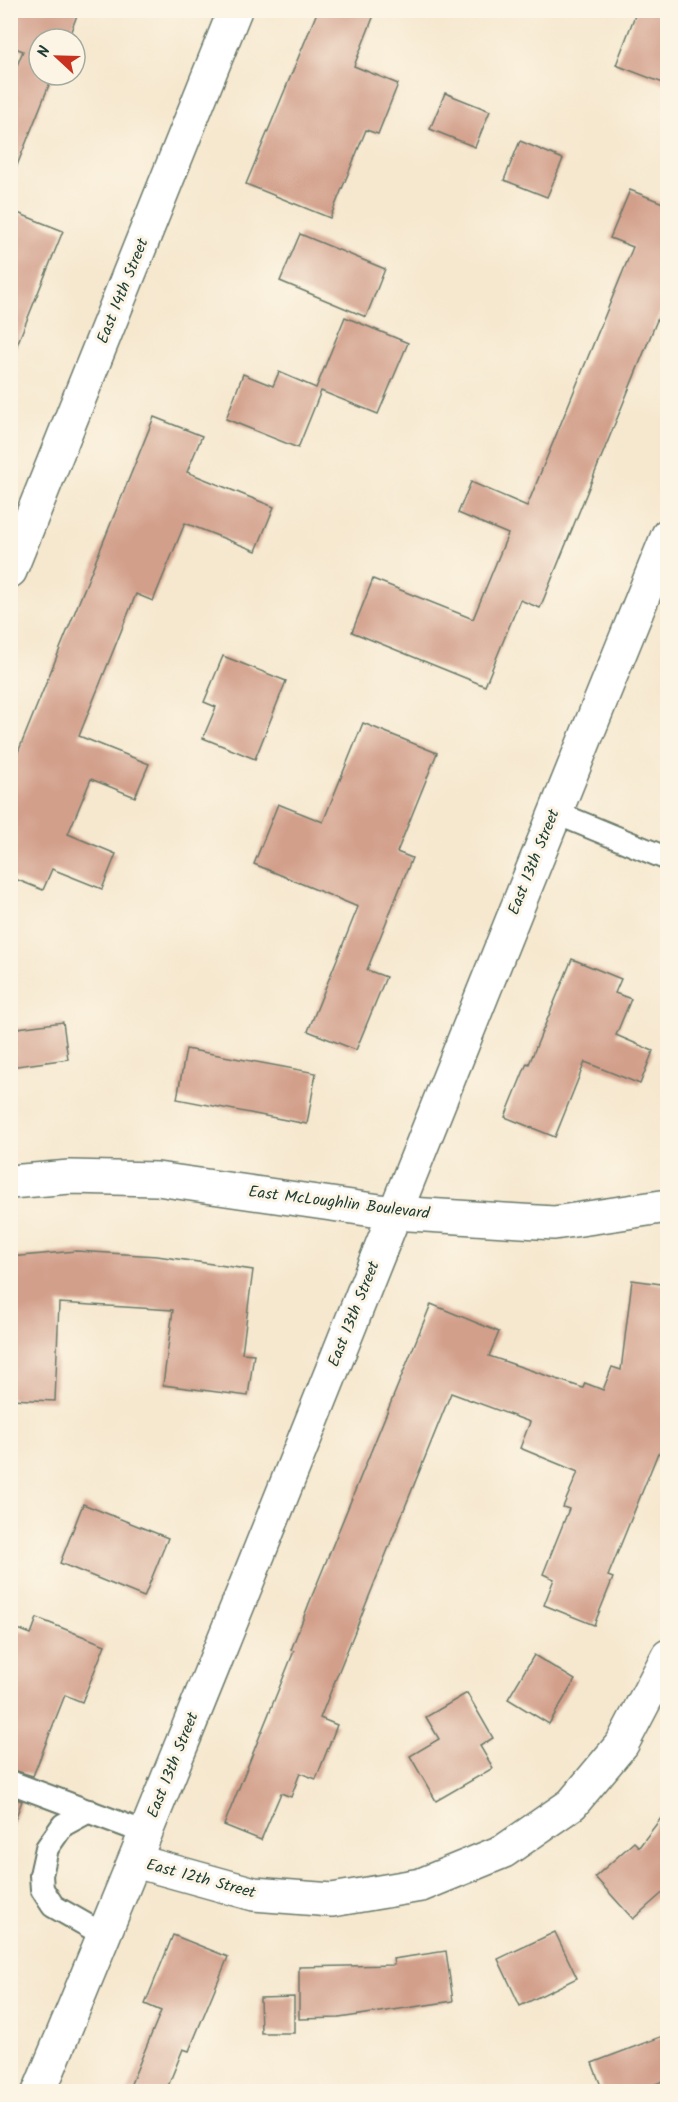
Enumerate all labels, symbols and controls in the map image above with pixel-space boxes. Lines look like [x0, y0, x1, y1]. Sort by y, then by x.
north arrow [27, 27, 87, 87]
text: N [31, 43, 58, 61]
street label: East 14th Street [90, 234, 156, 348]
street label: East 13th Street [501, 805, 567, 919]
street label: East McLoughlin Boulevard [247, 1179, 432, 1227]
street label: East 13th Street [321, 1257, 387, 1371]
street label: East 13th Street [140, 1708, 206, 1822]
street label: East 12th Street [143, 1852, 259, 1906]

